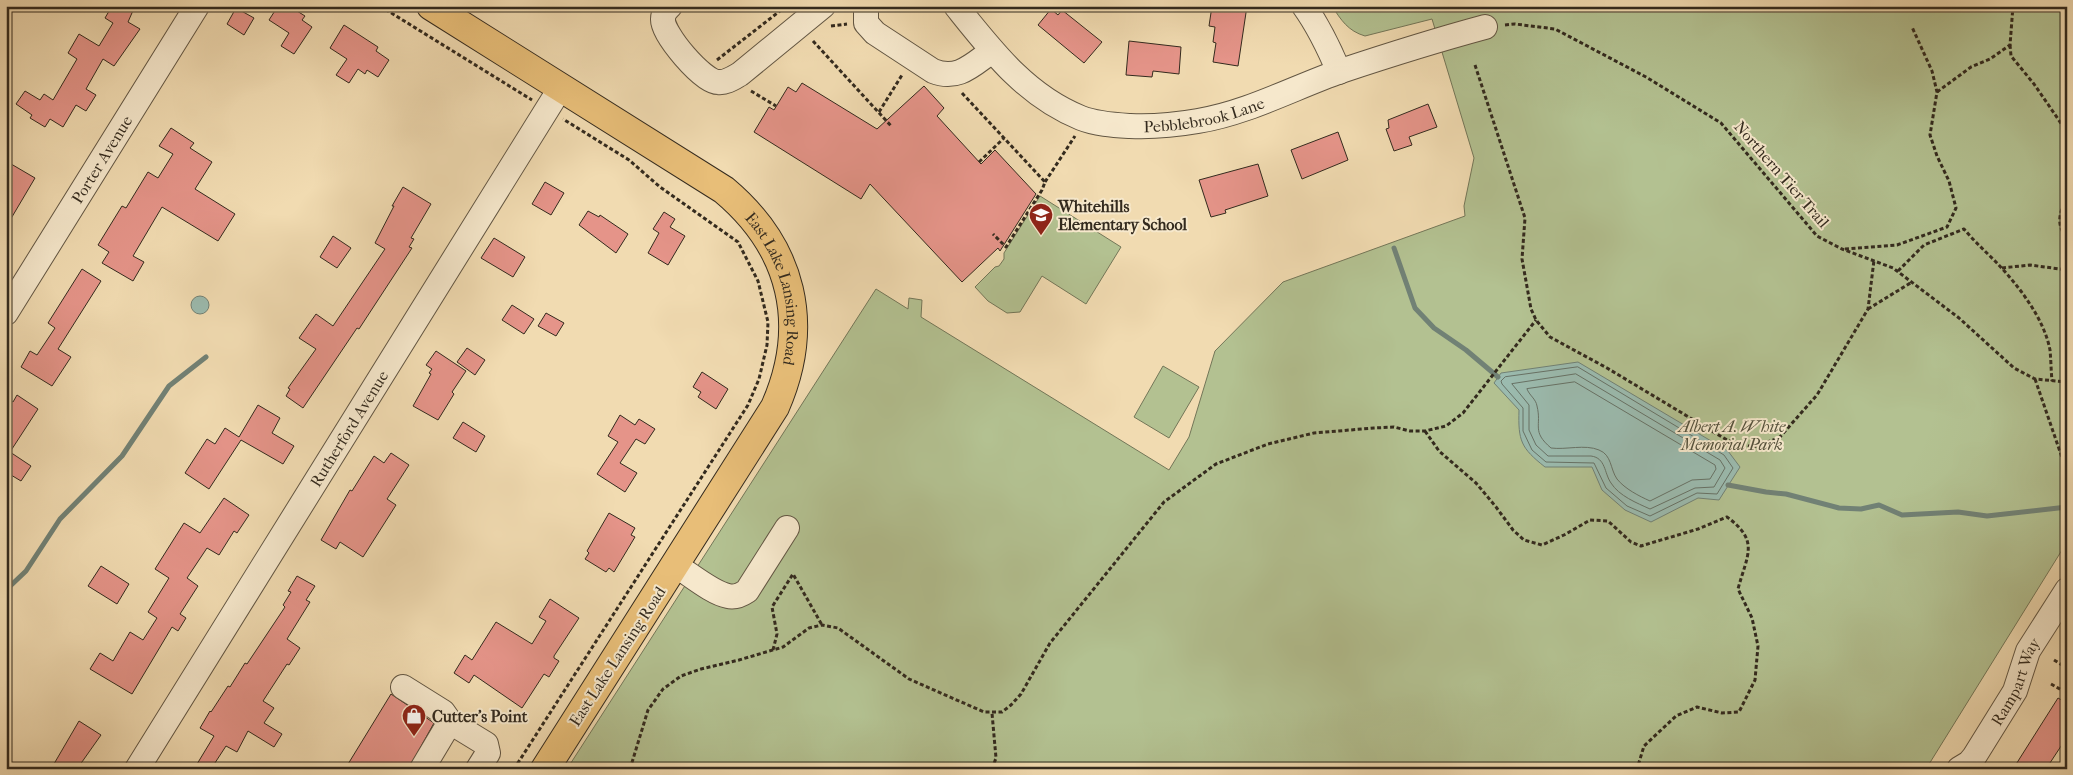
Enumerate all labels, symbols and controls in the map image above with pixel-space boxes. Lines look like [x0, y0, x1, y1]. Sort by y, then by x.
street label: Pebblebrook Lane [1143, 93, 1267, 136]
street label: Porter Avenue [68, 112, 136, 207]
street label: Northern Tier Trail [1730, 117, 1833, 232]
place label: Whitehills Elementary School [1057, 197, 1187, 235]
school or university icon: Whitehills Elementary School [1028, 202, 1054, 236]
street label: East Lake Lansing Road [741, 208, 802, 367]
street label: Rutherford Avenue [306, 367, 392, 490]
park label: Albert A. White Memorial Park [1677, 417, 1786, 454]
street label: East Lake Lansing Road [565, 583, 670, 730]
street label: Rampart Way [1987, 634, 2044, 729]
shop icon: Cutter's Point [401, 703, 427, 737]
place label: Cutter's Point [432, 707, 528, 726]

